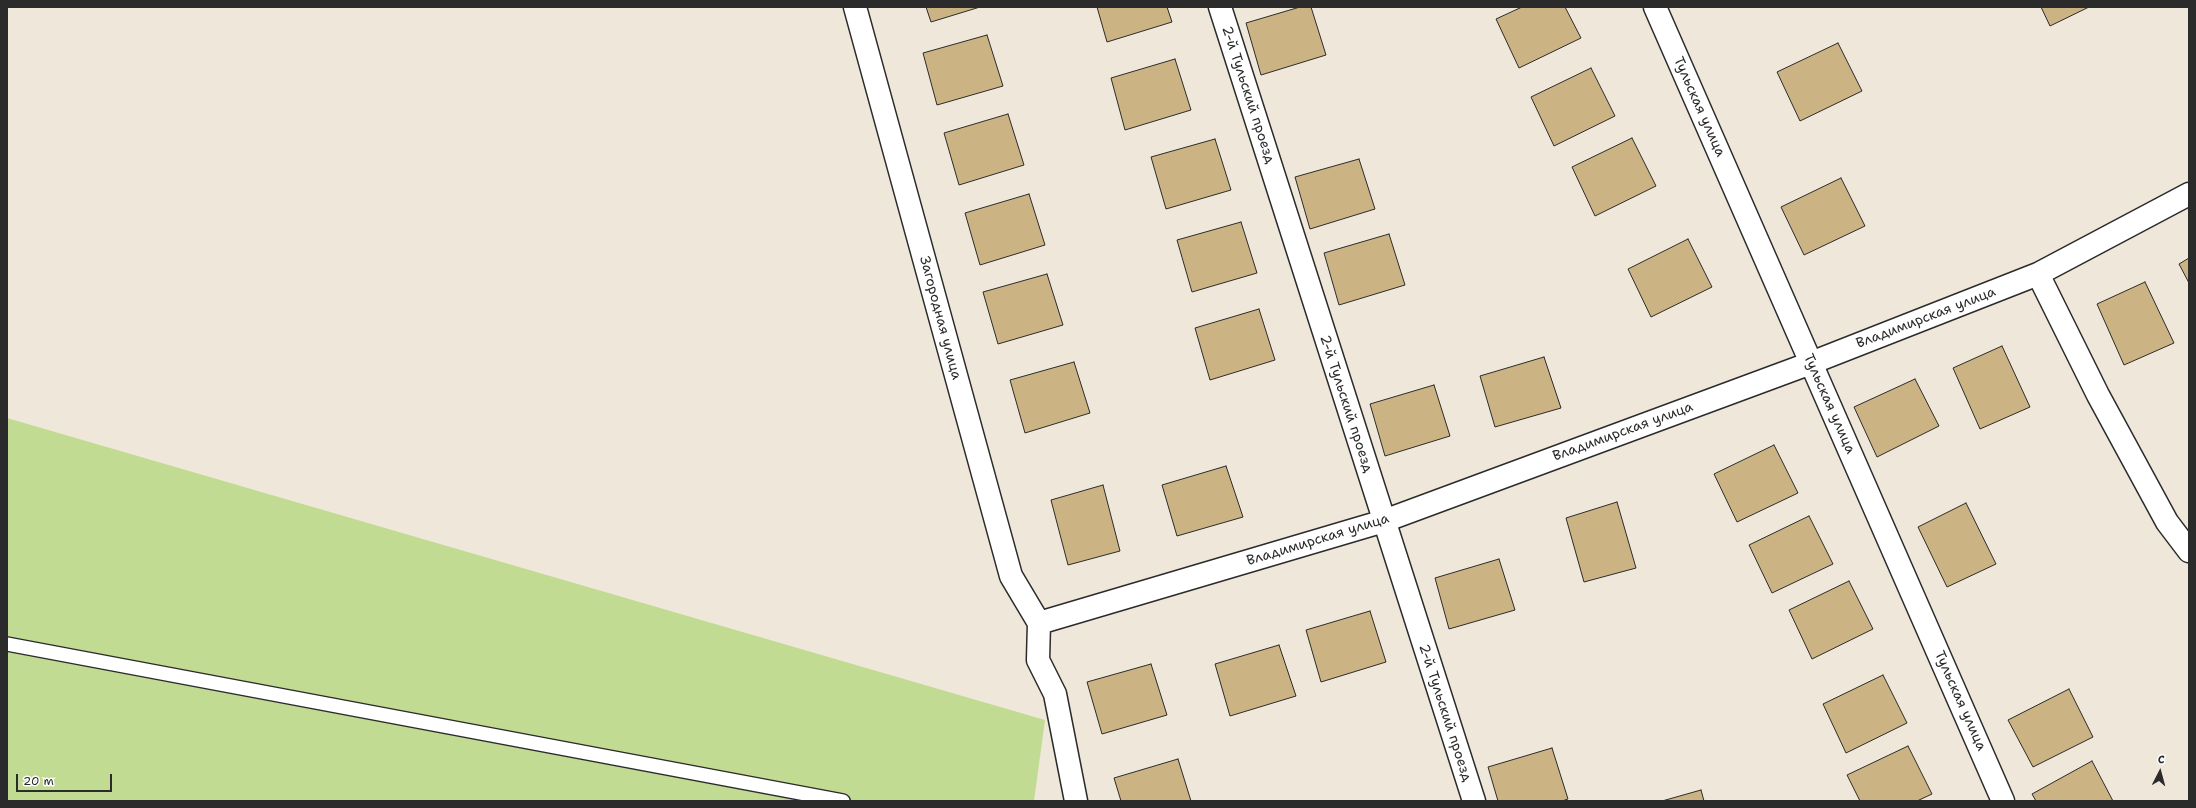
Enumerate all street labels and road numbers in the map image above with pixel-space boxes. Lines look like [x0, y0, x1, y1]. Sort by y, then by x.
street label: 2-й Тульский проезд [1218, 24, 1278, 166]
street label: Тульская улица [1669, 54, 1729, 160]
street label: Загородная улица [915, 254, 965, 382]
street label: Владимирская улица [1854, 284, 1998, 352]
street label: 2-й Тульский проезд [1316, 333, 1376, 475]
street label: Тульская улица [1799, 351, 1859, 457]
street label: Владимирская улица [1551, 399, 1695, 465]
street label: Владимирская улица [1245, 510, 1391, 570]
street label: 2-й Тульский проезд [1415, 642, 1475, 784]
street label: Тульская улица [1930, 648, 1990, 754]

